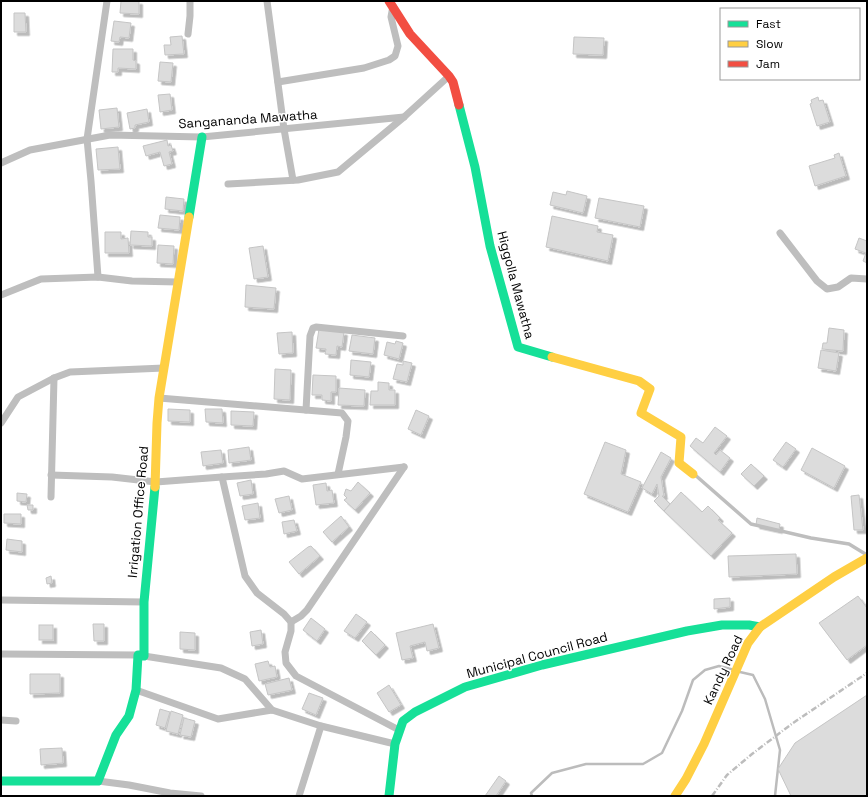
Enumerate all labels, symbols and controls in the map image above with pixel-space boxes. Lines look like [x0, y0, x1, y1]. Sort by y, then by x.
legend [720, 8, 860, 80]
text: Fast [756, 16, 781, 32]
text: Slow [756, 36, 783, 52]
text: Jam [756, 56, 780, 72]
street label: Sangananda Mawatha [178, 106, 319, 132]
street label: Higgolla Mawatha [493, 229, 539, 341]
street label: Irrigation Office Road [124, 445, 152, 579]
street label: Municipal Council Road [465, 628, 609, 682]
street label: Kandy Road [699, 632, 747, 708]

